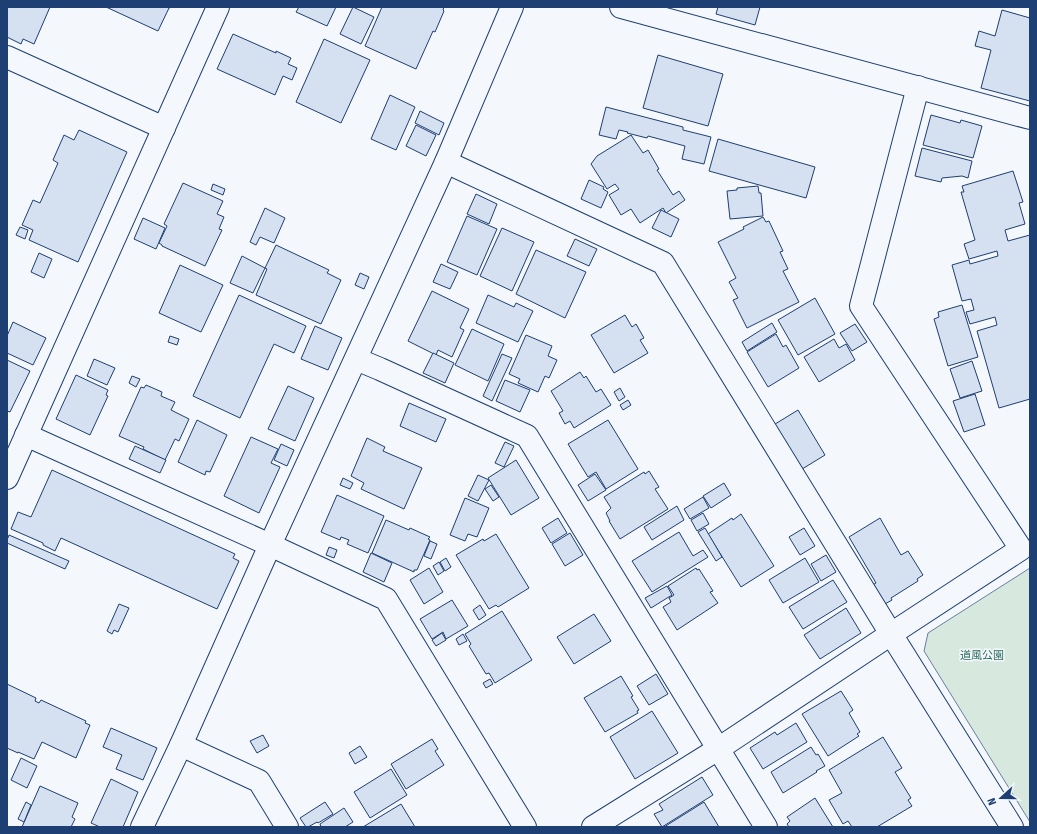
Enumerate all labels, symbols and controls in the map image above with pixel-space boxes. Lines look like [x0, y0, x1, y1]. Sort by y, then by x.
park label: 道風公園 [960, 649, 1004, 662]
north arrow [981, 778, 1021, 818]
text: N [985, 796, 999, 807]

